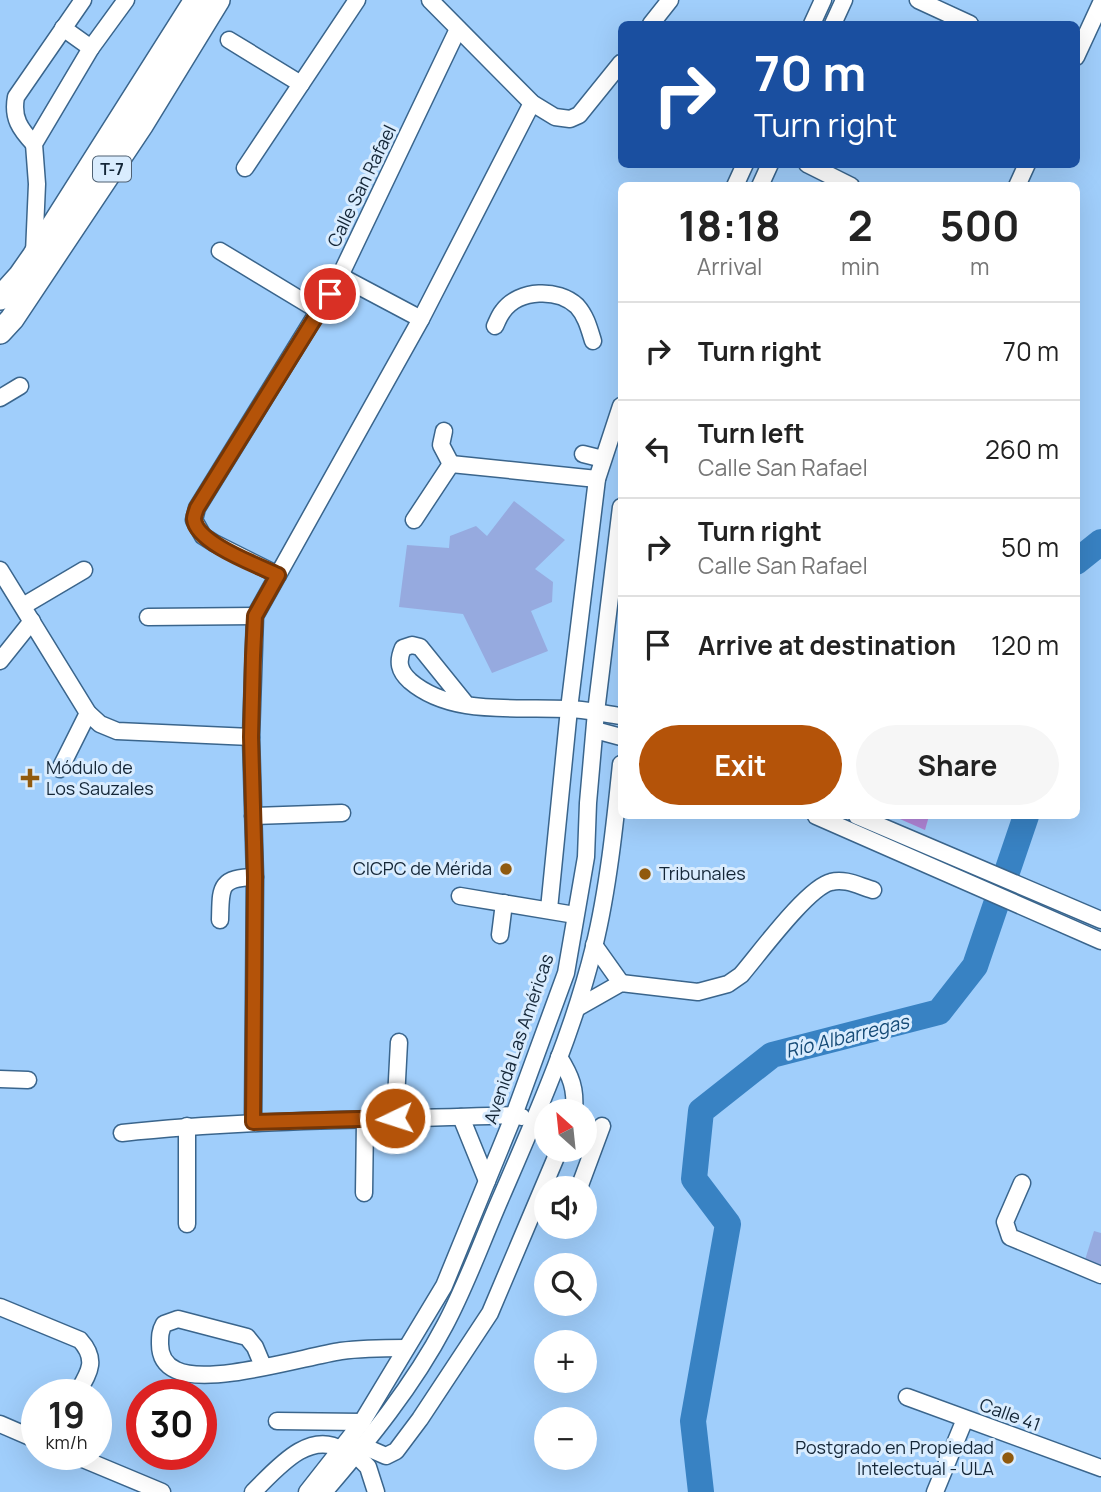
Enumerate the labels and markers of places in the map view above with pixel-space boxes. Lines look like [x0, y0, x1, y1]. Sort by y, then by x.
pin [300, 264, 360, 324]
place label: Módulo de Los Sauzales [46, 755, 154, 800]
marker: Módulo de Los Sauzales [20, 768, 40, 788]
place label: CICPC de Mérida [353, 856, 492, 880]
marker: CICPC de Mérida [498, 861, 514, 877]
place label: Tribunales [659, 861, 746, 885]
marker: Tribunales [637, 866, 653, 882]
place label: Postgrado en Propiedad Intelectual - ULA [795, 1435, 995, 1480]
marker: Postgrado en Propiedad Intelectual - ULA [1000, 1450, 1016, 1466]

